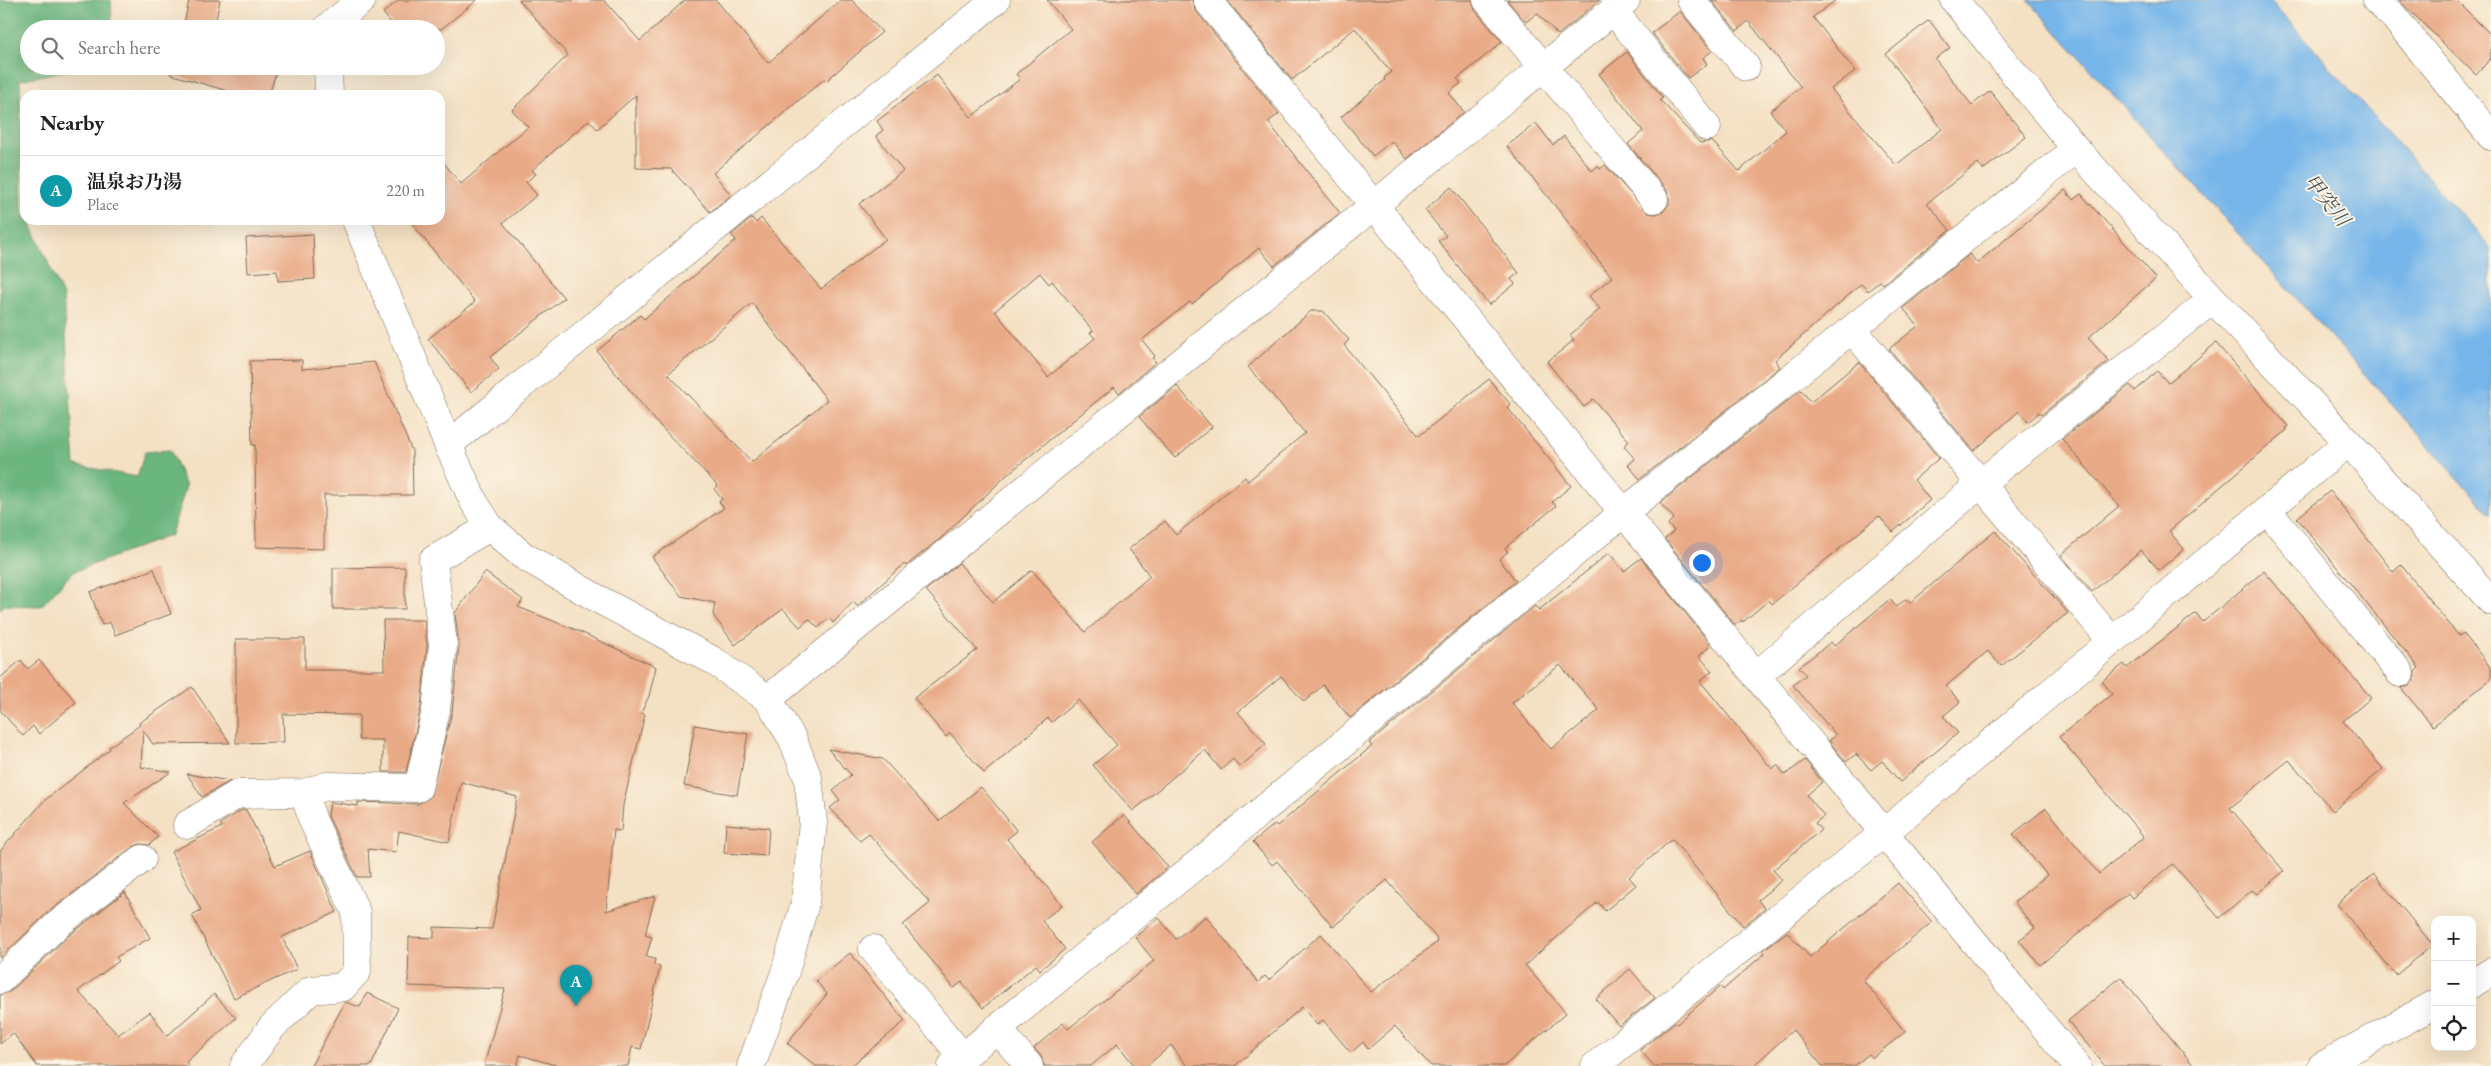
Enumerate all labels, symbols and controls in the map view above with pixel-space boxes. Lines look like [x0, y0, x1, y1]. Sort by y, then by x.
search box [20, 20, 445, 75]
icon: search [38, 34, 66, 62]
text: Search here [78, 35, 160, 60]
text: Nearby [40, 109, 104, 136]
text: 温泉お乃湯 [87, 169, 182, 194]
water label: 甲突川 [2298, 169, 2357, 233]
text: A [50, 180, 62, 201]
text: 220 m [386, 180, 425, 201]
text: Place [87, 194, 119, 215]
your location [1689, 550, 1715, 576]
map controls [2431, 916, 2476, 1051]
button: + [2431, 916, 2476, 961]
button: − [2431, 961, 2476, 1006]
pin: A [560, 965, 592, 1006]
button: locate [2431, 1006, 2476, 1051]

